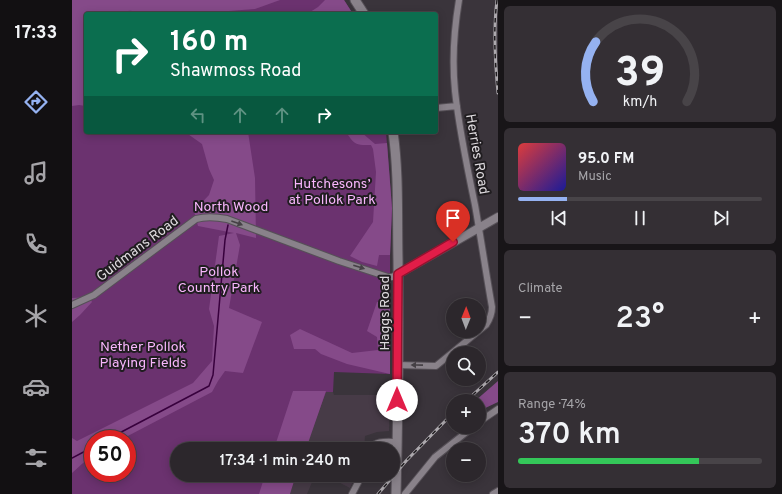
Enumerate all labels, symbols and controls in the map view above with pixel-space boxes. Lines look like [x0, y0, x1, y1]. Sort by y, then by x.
text: 17:33 [15, 22, 57, 45]
text: 160 m [170, 25, 248, 61]
icon: right [104, 28, 156, 80]
text: 39 [615, 48, 665, 101]
text: Shawmoss Road [170, 60, 301, 83]
icon: directions [22, 88, 50, 116]
text: km/h [623, 93, 657, 111]
icon: left [187, 104, 209, 126]
icon: ahead [229, 104, 251, 126]
icon: ahead [271, 104, 293, 126]
icon: right [313, 104, 335, 126]
street label: Herries Road [461, 113, 492, 196]
text: 95.0 FM [578, 150, 634, 169]
icon: music [22, 159, 50, 187]
text: Music [578, 169, 612, 185]
park label: Hutchesons’ at Pollok Park [288, 176, 376, 209]
park label: North Wood [194, 199, 268, 216]
pin [436, 201, 470, 242]
icon: arrive [442, 207, 464, 229]
icon: previous [548, 207, 570, 229]
icon: pause [629, 207, 651, 229]
icon: next [710, 207, 732, 229]
street label: Guidmans Road [93, 213, 182, 286]
one-way arrow [231, 220, 243, 226]
icon: phone [22, 230, 50, 258]
park label: Pollok Country Park [178, 264, 260, 297]
one-way arrow [353, 265, 365, 271]
street label: Haggs Road [377, 276, 394, 350]
text: Climate [518, 281, 563, 297]
north arrow [446, 298, 486, 338]
map controls [446, 298, 486, 482]
text: 23° [616, 301, 664, 338]
icon: climate [22, 302, 50, 330]
text: − [518, 306, 532, 333]
text: + [748, 306, 762, 333]
park label: Nether Pollok Playing Fields [99, 339, 187, 372]
button: search [446, 346, 486, 386]
one-way arrow [410, 362, 423, 368]
icon: car [22, 373, 50, 401]
position arrow [376, 379, 418, 421]
button: + [446, 394, 486, 434]
text: Range · 74% [518, 397, 586, 413]
text: 370 km [518, 417, 621, 454]
speed limit sign: 50 [84, 430, 136, 482]
button: − [446, 442, 486, 482]
icon: filters [22, 444, 50, 472]
text: 17:34 · 1 min · 240 m [220, 452, 350, 471]

